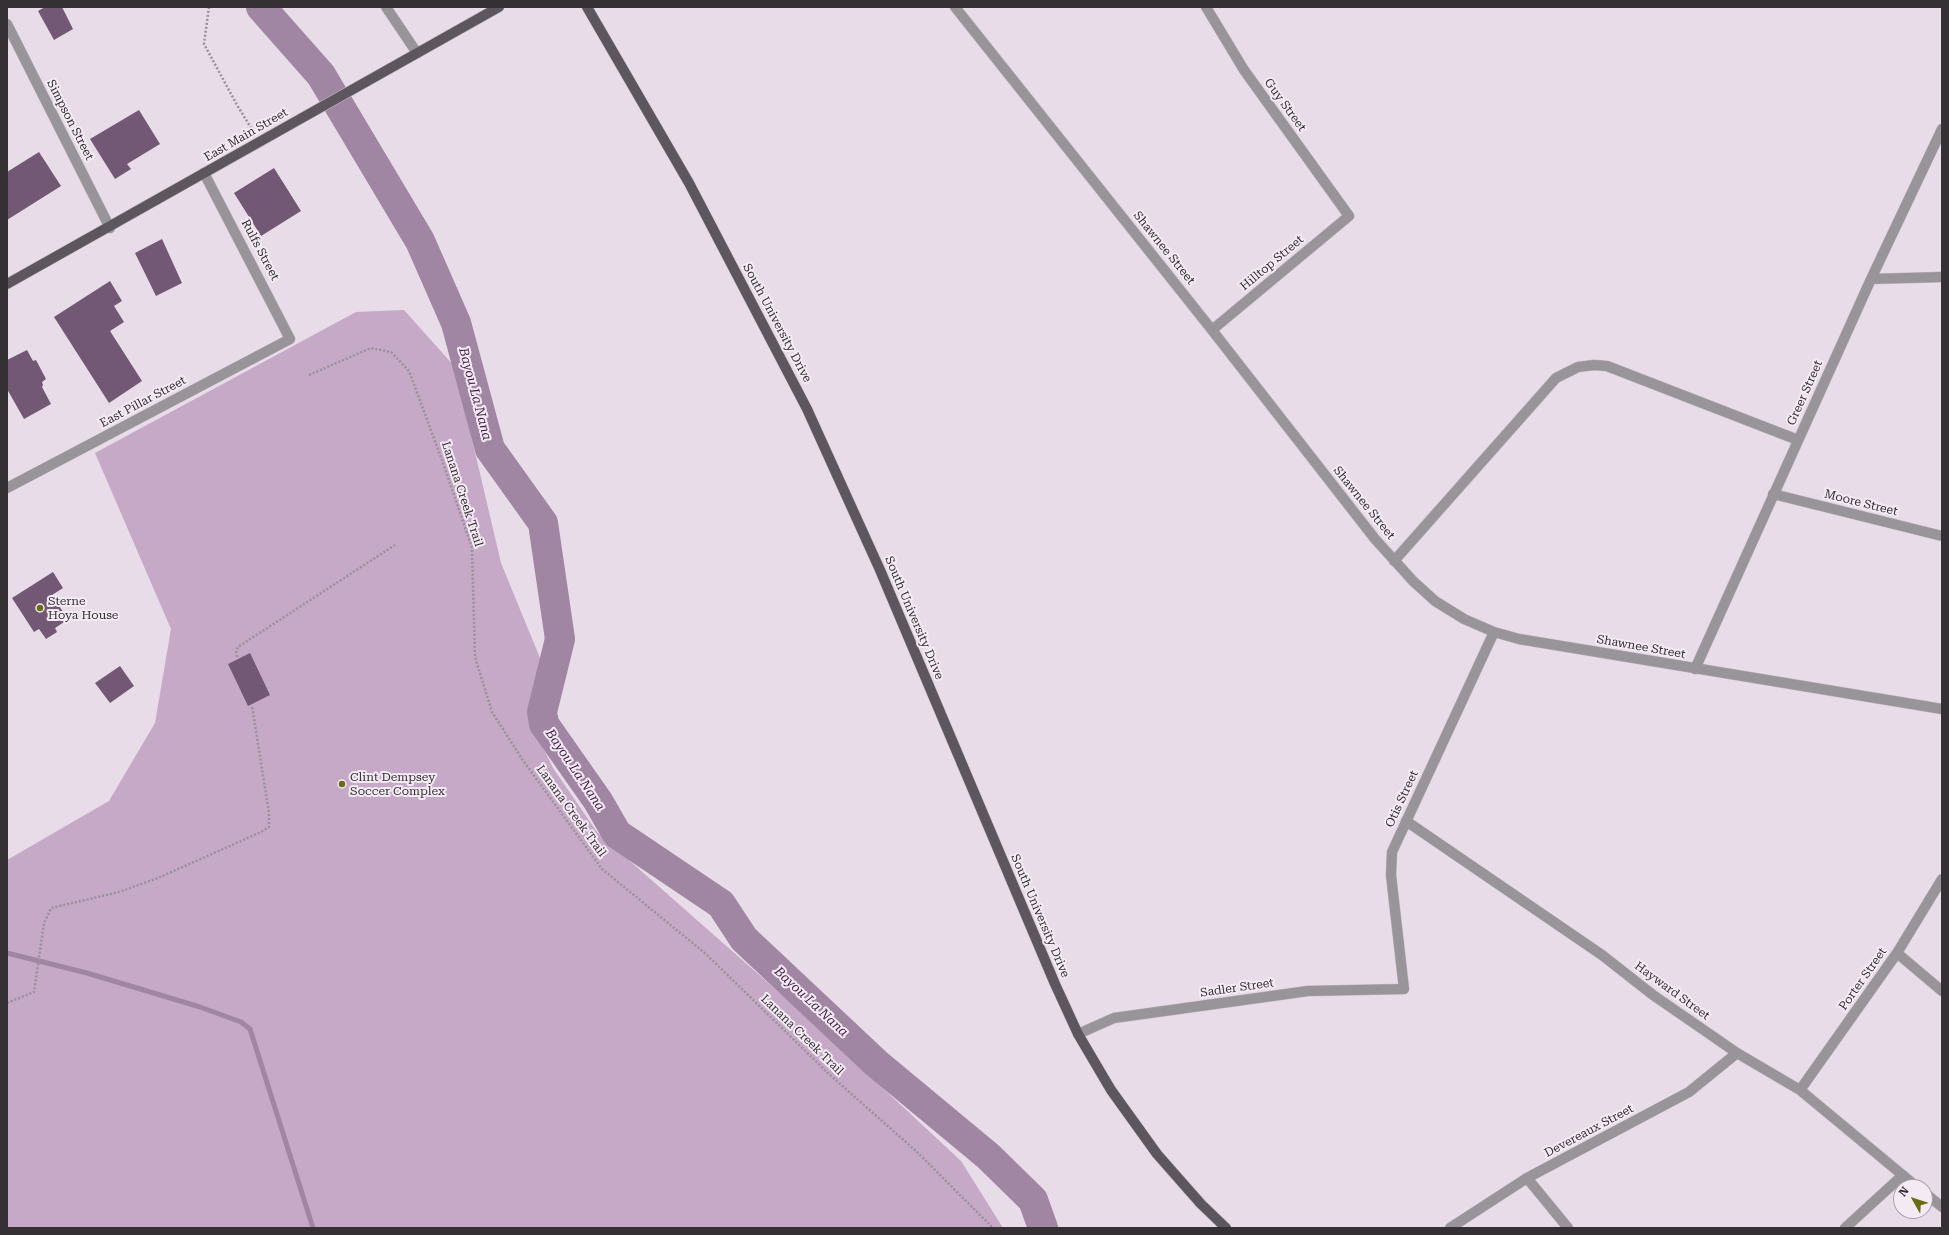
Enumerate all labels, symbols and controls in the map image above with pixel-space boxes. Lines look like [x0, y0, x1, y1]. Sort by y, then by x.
street label: Guy Street [1261, 76, 1309, 134]
street label: Simpson Street [44, 77, 96, 163]
street label: East Main Street [202, 105, 290, 165]
street label: Shawnee Street [1130, 209, 1198, 287]
street label: Rulfs Street [238, 217, 282, 283]
street label: Hilltop Street [1237, 232, 1307, 294]
street label: South University Drive [740, 261, 814, 385]
water label: Bayou La Nana [455, 346, 495, 442]
street label: Greer Street [1784, 358, 1826, 428]
street label: East Pillar Street [98, 373, 188, 431]
street label: Lanana Creek Trail [438, 440, 486, 548]
street label: Shawnee Street [1330, 464, 1398, 542]
street label: Moore Street [1823, 487, 1899, 519]
street label: South University Drive [881, 554, 947, 682]
place label: Sterne Hoya House [48, 594, 118, 622]
marker: Sterne Hoya House [35, 603, 45, 613]
street label: Shawnee Street [1596, 632, 1686, 662]
water label: Bayou La Nana [542, 726, 608, 814]
street label: Lanana Creek Trail [533, 762, 609, 860]
street label: Otis Street [1383, 768, 1421, 830]
place label: Clint Dempsey Soccer Complex [350, 770, 445, 798]
marker: Clint Dempsey Soccer Complex [337, 779, 347, 789]
street label: South University Drive [1007, 852, 1073, 980]
street label: Porter Street [1836, 945, 1890, 1013]
street label: Hayward Street [1631, 959, 1713, 1023]
water label: Bayou La Nana [771, 964, 851, 1040]
street label: Sadler Street [1199, 976, 1275, 1000]
street label: Lanana Creek Trail [758, 992, 846, 1078]
street label: Devereaux Street [1542, 1101, 1636, 1161]
north arrow [1893, 1179, 1933, 1219]
text: N [1896, 1184, 1912, 1199]

